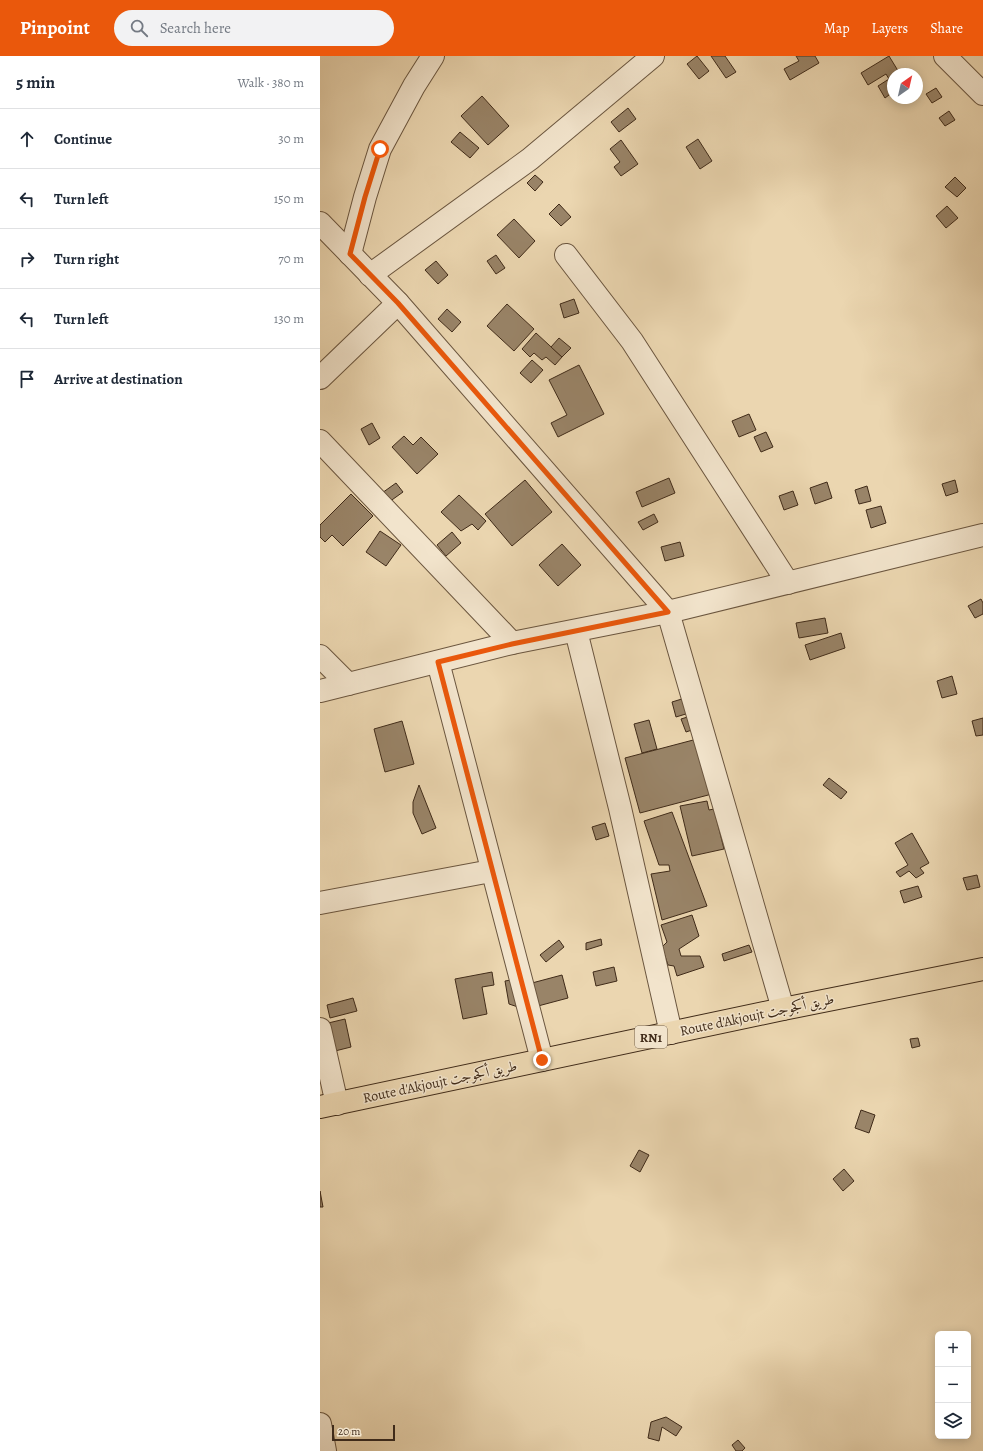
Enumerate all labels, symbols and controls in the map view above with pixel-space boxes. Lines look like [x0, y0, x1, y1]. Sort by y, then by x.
search box [114, 10, 394, 46]
text: Pinpoint [20, 15, 90, 41]
icon: search [128, 17, 150, 39]
text: Search here [160, 18, 231, 38]
text: Map [824, 19, 850, 38]
text: Layers [872, 19, 908, 38]
text: Share [930, 19, 963, 38]
north arrow [887, 68, 923, 104]
text: 5 min [16, 71, 55, 94]
text: Walk · 380 m [237, 74, 304, 91]
icon: ahead [16, 128, 38, 150]
text: Continue [54, 129, 112, 149]
text: 30 m [278, 130, 304, 147]
route start [371, 140, 389, 158]
icon: left [16, 188, 38, 210]
text: Turn left [54, 189, 109, 209]
text: 150 m [274, 190, 304, 207]
icon: right [16, 248, 38, 270]
text: Turn right [54, 249, 119, 269]
text: 70 m [278, 250, 304, 267]
icon: left [16, 308, 38, 330]
text: Turn left [54, 309, 109, 329]
text: 130 m [274, 310, 304, 327]
icon: arrive [16, 368, 38, 390]
text: Arrive at destination [54, 369, 183, 389]
street label: Route d'Akjoujt طريق أكجوجت [678, 988, 836, 1041]
road number: RN1 [635, 1026, 667, 1048]
route end [533, 1051, 551, 1069]
street label: Route d'Akjoujt طريق أكجوجت [361, 1055, 519, 1108]
map controls [935, 1331, 971, 1439]
button: + [935, 1331, 971, 1367]
button: − [935, 1367, 971, 1403]
button: layers [935, 1403, 971, 1439]
scale bar [332, 1423, 395, 1442]
text: 20 m [338, 1424, 360, 1439]

